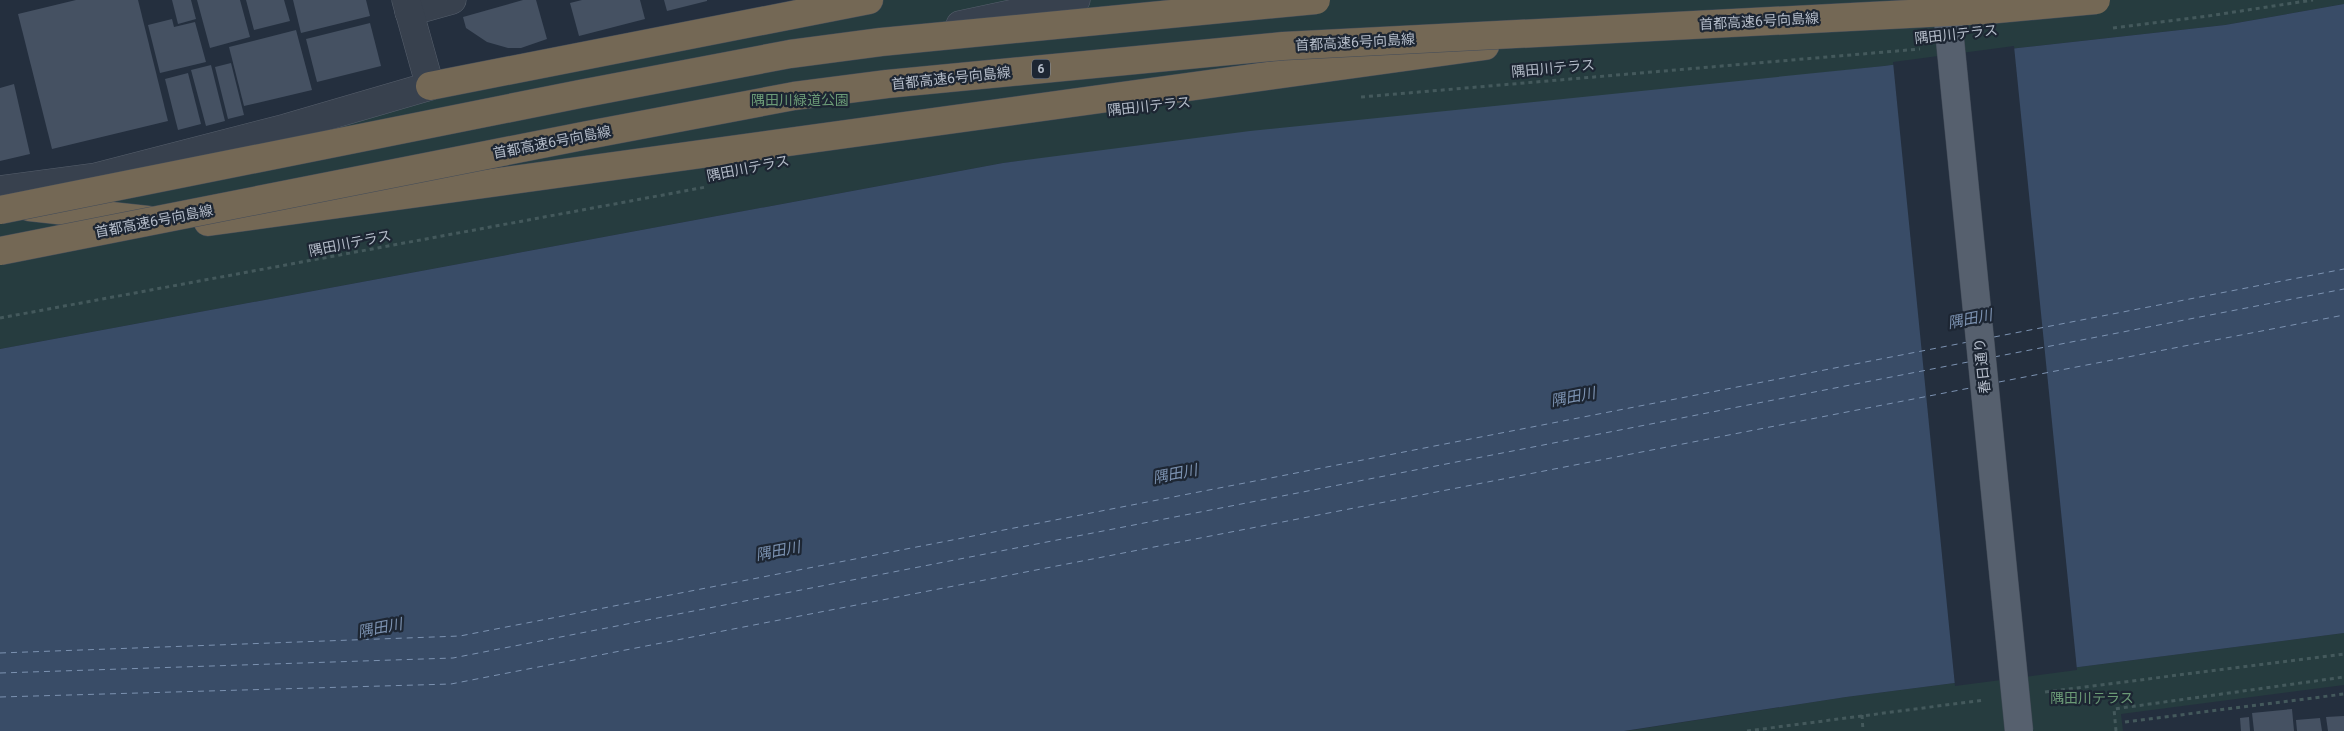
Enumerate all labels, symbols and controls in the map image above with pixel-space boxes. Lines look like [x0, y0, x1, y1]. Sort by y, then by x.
street label: 首都高速6号向島線 [1699, 10, 1819, 32]
street label: 隅田川テラス [1914, 22, 1998, 46]
street label: 首都高速6号向島線 [1295, 31, 1415, 53]
street label: 隅田川テラス [1511, 56, 1595, 80]
road number: 6 [1032, 60, 1050, 78]
street label: 首都高速6号向島線 [891, 64, 1011, 92]
park label: 隅田川緑道公園 [751, 92, 849, 108]
street label: 隅田川テラス [1107, 94, 1191, 118]
street label: 首都高速6号向島線 [492, 123, 612, 161]
street label: 隅田川テラス [705, 152, 791, 184]
street label: 首都高速6号向島線 [94, 202, 214, 240]
street label: 隅田川テラス [307, 227, 393, 259]
water label: 隅田川 [1946, 305, 1996, 332]
street label: 春日通り [1971, 337, 1993, 395]
water label: 隅田川 [1549, 383, 1599, 410]
water label: 隅田川 [1151, 460, 1201, 487]
water label: 隅田川 [754, 537, 804, 564]
water label: 隅田川 [356, 614, 406, 641]
park label: 隅田川テラス [2050, 690, 2134, 706]

